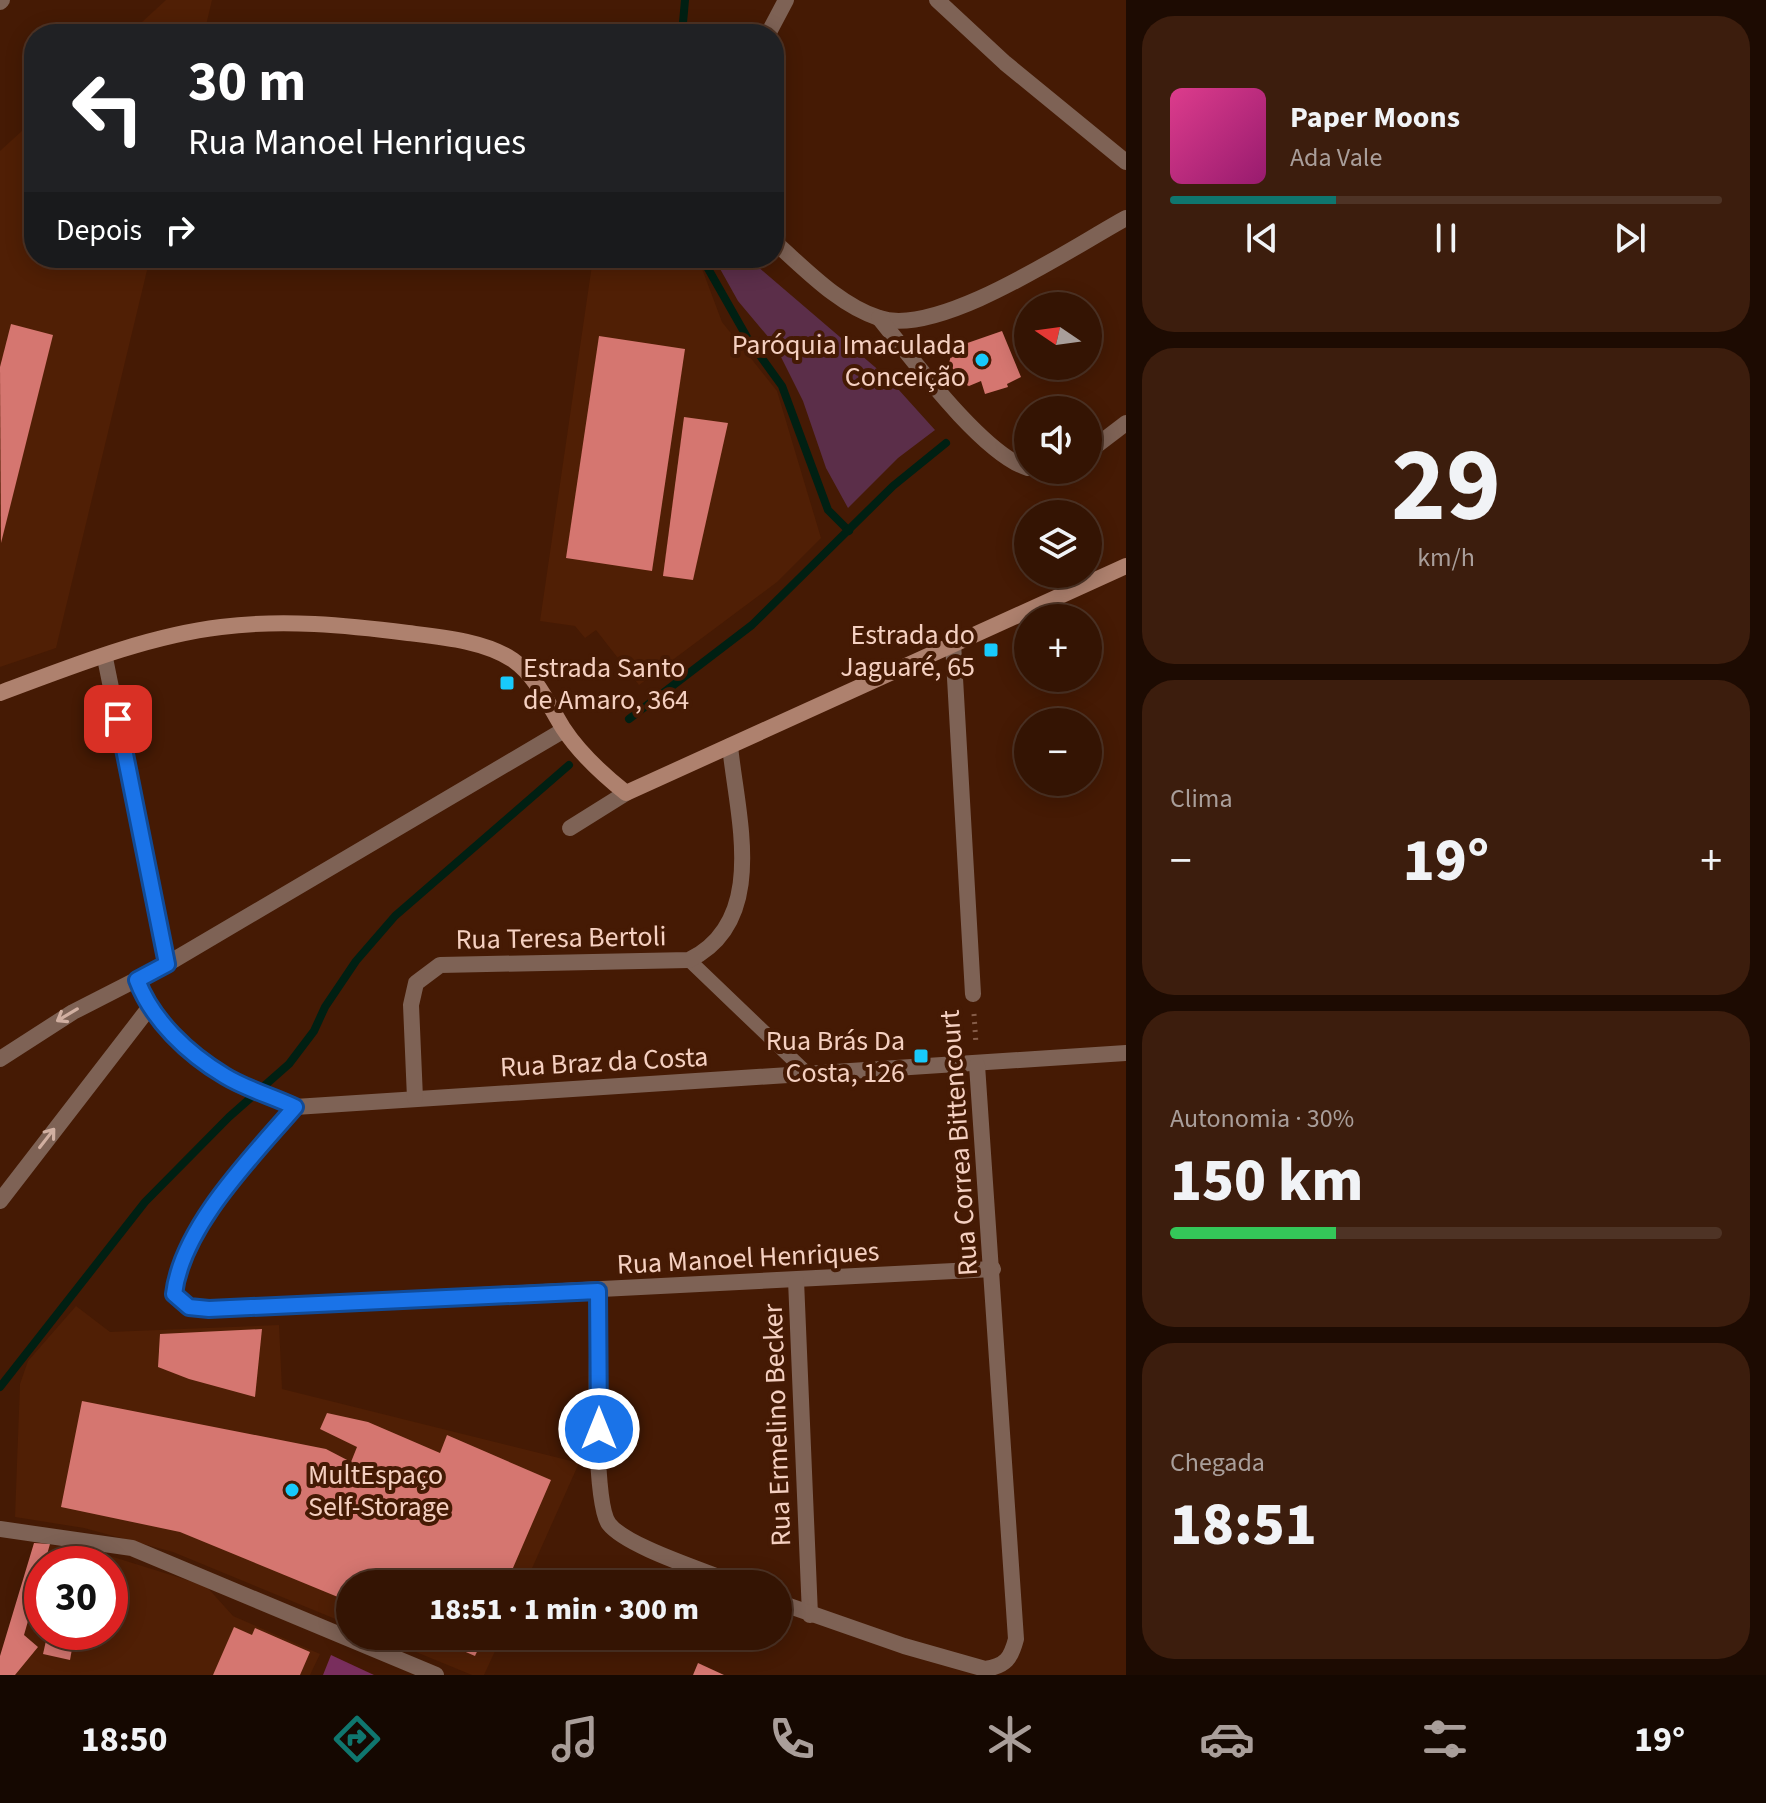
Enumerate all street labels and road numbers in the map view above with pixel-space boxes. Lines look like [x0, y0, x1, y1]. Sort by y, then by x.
street label: Rua Teresa Bertoli [455, 916, 667, 960]
street label: Rua Correa Bittencourt [930, 1008, 988, 1277]
street label: Rua Braz da Costa [499, 1037, 709, 1087]
street label: Rua Manoel Henriques [616, 1231, 880, 1285]
street label: Rua Ermelino Becker [753, 1303, 801, 1547]

